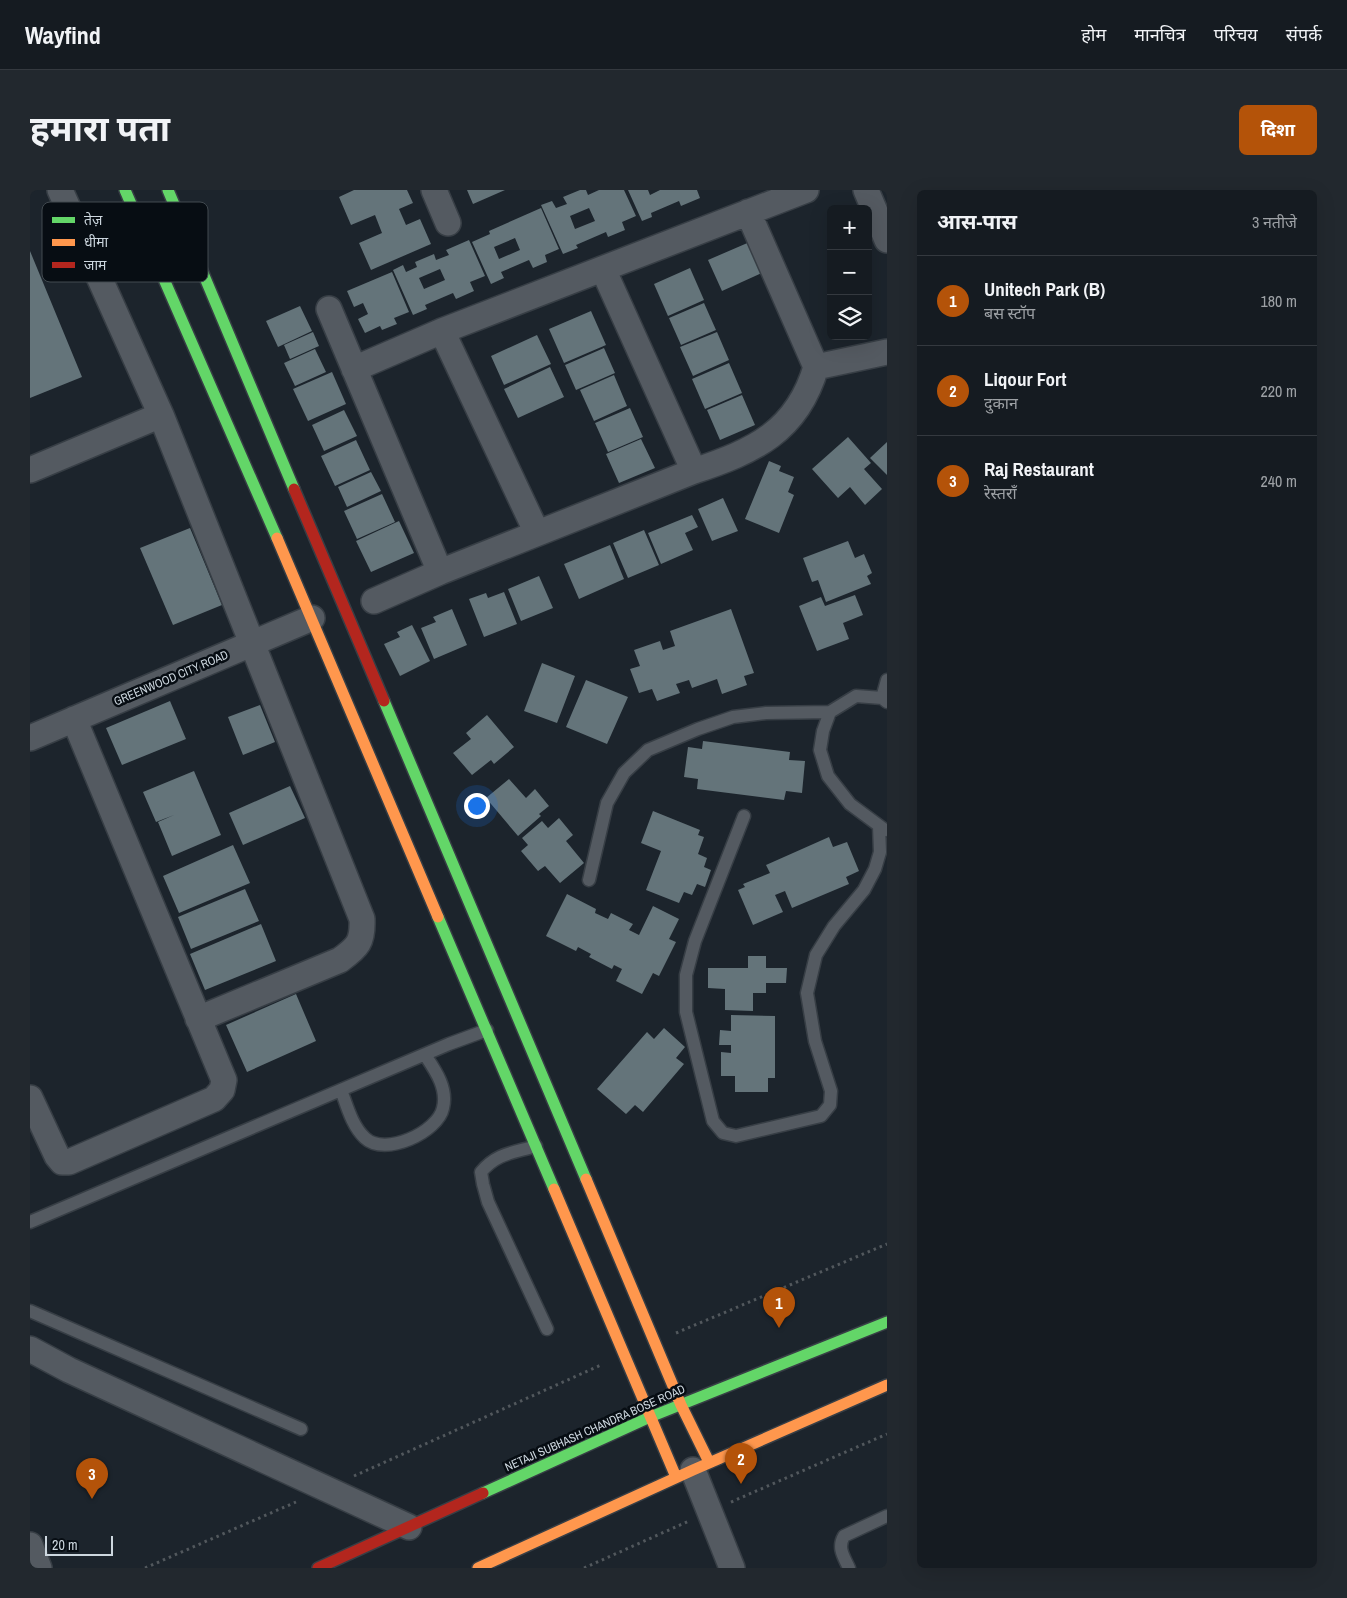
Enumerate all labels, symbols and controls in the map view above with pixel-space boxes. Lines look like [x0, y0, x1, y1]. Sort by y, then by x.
text: Wayfind [25, 19, 101, 51]
text: होम [1081, 22, 1106, 47]
text: मानचित्र [1134, 22, 1186, 47]
text: परिचय [1214, 22, 1258, 47]
text: संपर्क [1286, 22, 1322, 47]
text: हमारा पता [30, 105, 170, 152]
button: दिशा [1239, 105, 1317, 155]
legend [42, 202, 208, 282]
map controls [827, 205, 872, 340]
button: + [827, 205, 872, 250]
text: आस-पास [937, 207, 1017, 236]
text: तेज़ [84, 211, 103, 229]
text: 3 नतीजे [1252, 211, 1297, 233]
text: धीमा [84, 233, 109, 251]
button: − [827, 250, 872, 295]
text: जाम [84, 256, 107, 274]
text: Unitech Park (B) [984, 276, 1105, 302]
text: 1 [949, 290, 957, 312]
text: 180 m [1261, 290, 1297, 312]
button: layers [827, 295, 872, 340]
text: बस स्टॉप [984, 302, 1035, 324]
text: Liqour Fort [984, 366, 1066, 392]
text: 2 [949, 380, 957, 402]
text: 220 m [1261, 380, 1297, 402]
text: दुकान [984, 392, 1018, 414]
text: Raj Restaurant [984, 456, 1094, 482]
text: 3 [949, 470, 957, 492]
text: 240 m [1261, 470, 1297, 492]
text: रेस्तराँ [984, 482, 1017, 504]
street label: GREENWOOD CITY ROAD [111, 647, 231, 709]
your location [464, 793, 490, 819]
pin: 1 [763, 1287, 795, 1328]
street label: NETAJI SUBHASH CHANDRA BOSE ROAD [502, 1381, 688, 1475]
pin: 2 [725, 1443, 757, 1484]
pin: 3 [76, 1458, 108, 1499]
scale bar [45, 1533, 112, 1556]
text: 20 m [52, 1536, 78, 1554]

